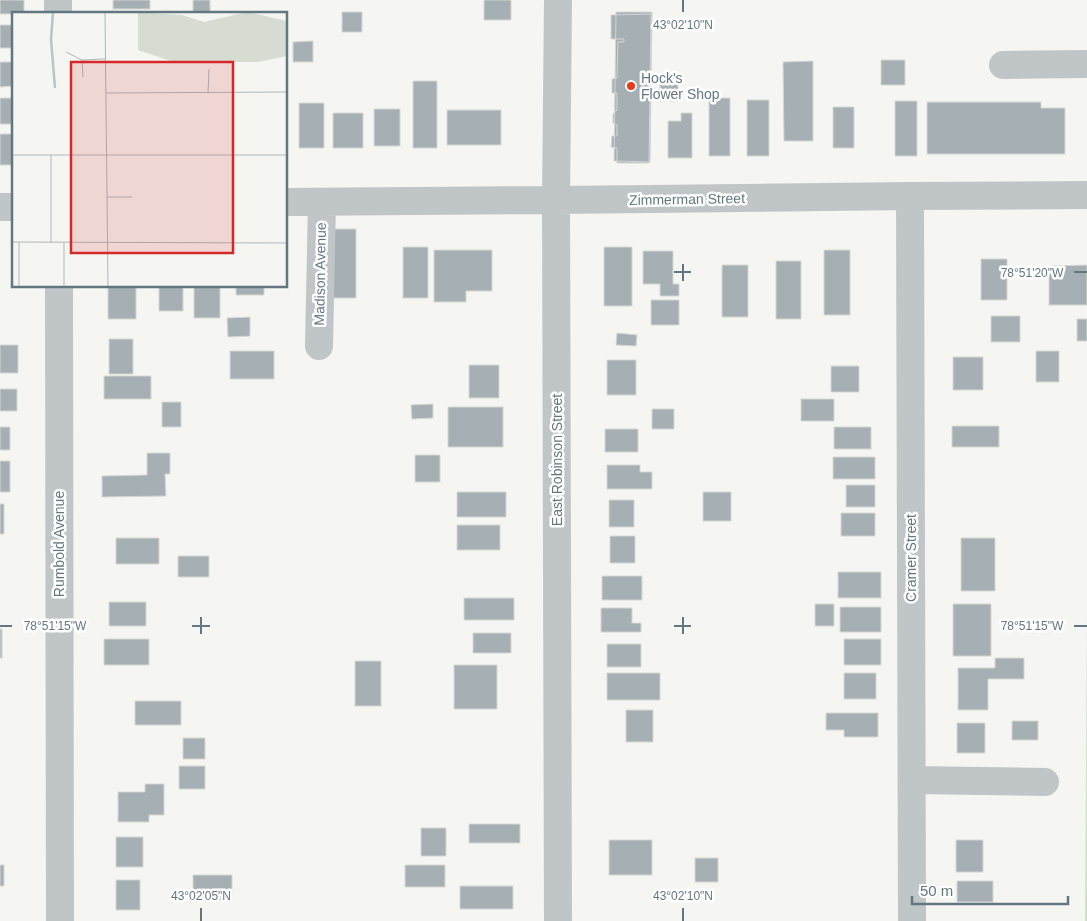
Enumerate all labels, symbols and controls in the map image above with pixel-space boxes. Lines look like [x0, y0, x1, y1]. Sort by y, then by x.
inset map [12, 12, 288, 288]
text: 43°02'10"N [653, 18, 713, 32]
place label: Hock's Flower Shop [641, 70, 720, 102]
marker: Hock's Flower Shop [625, 80, 637, 92]
street label: Zimmerman Street [629, 190, 745, 208]
street label: Madison Avenue [311, 222, 329, 326]
text: 78°51'20"W [1001, 266, 1064, 280]
street label: East Robinson Street [549, 394, 565, 526]
street label: Rumbold Avenue [51, 491, 67, 597]
street label: Cramer Street [903, 514, 919, 602]
text: 78°51'15"W [24, 619, 87, 633]
text: 78°51'15"W [1001, 619, 1064, 633]
scale bar [912, 874, 1068, 906]
text: 50 m [920, 882, 953, 899]
text: 43°02'05"N [171, 889, 231, 903]
text: 43°02'10"N [653, 889, 713, 903]

